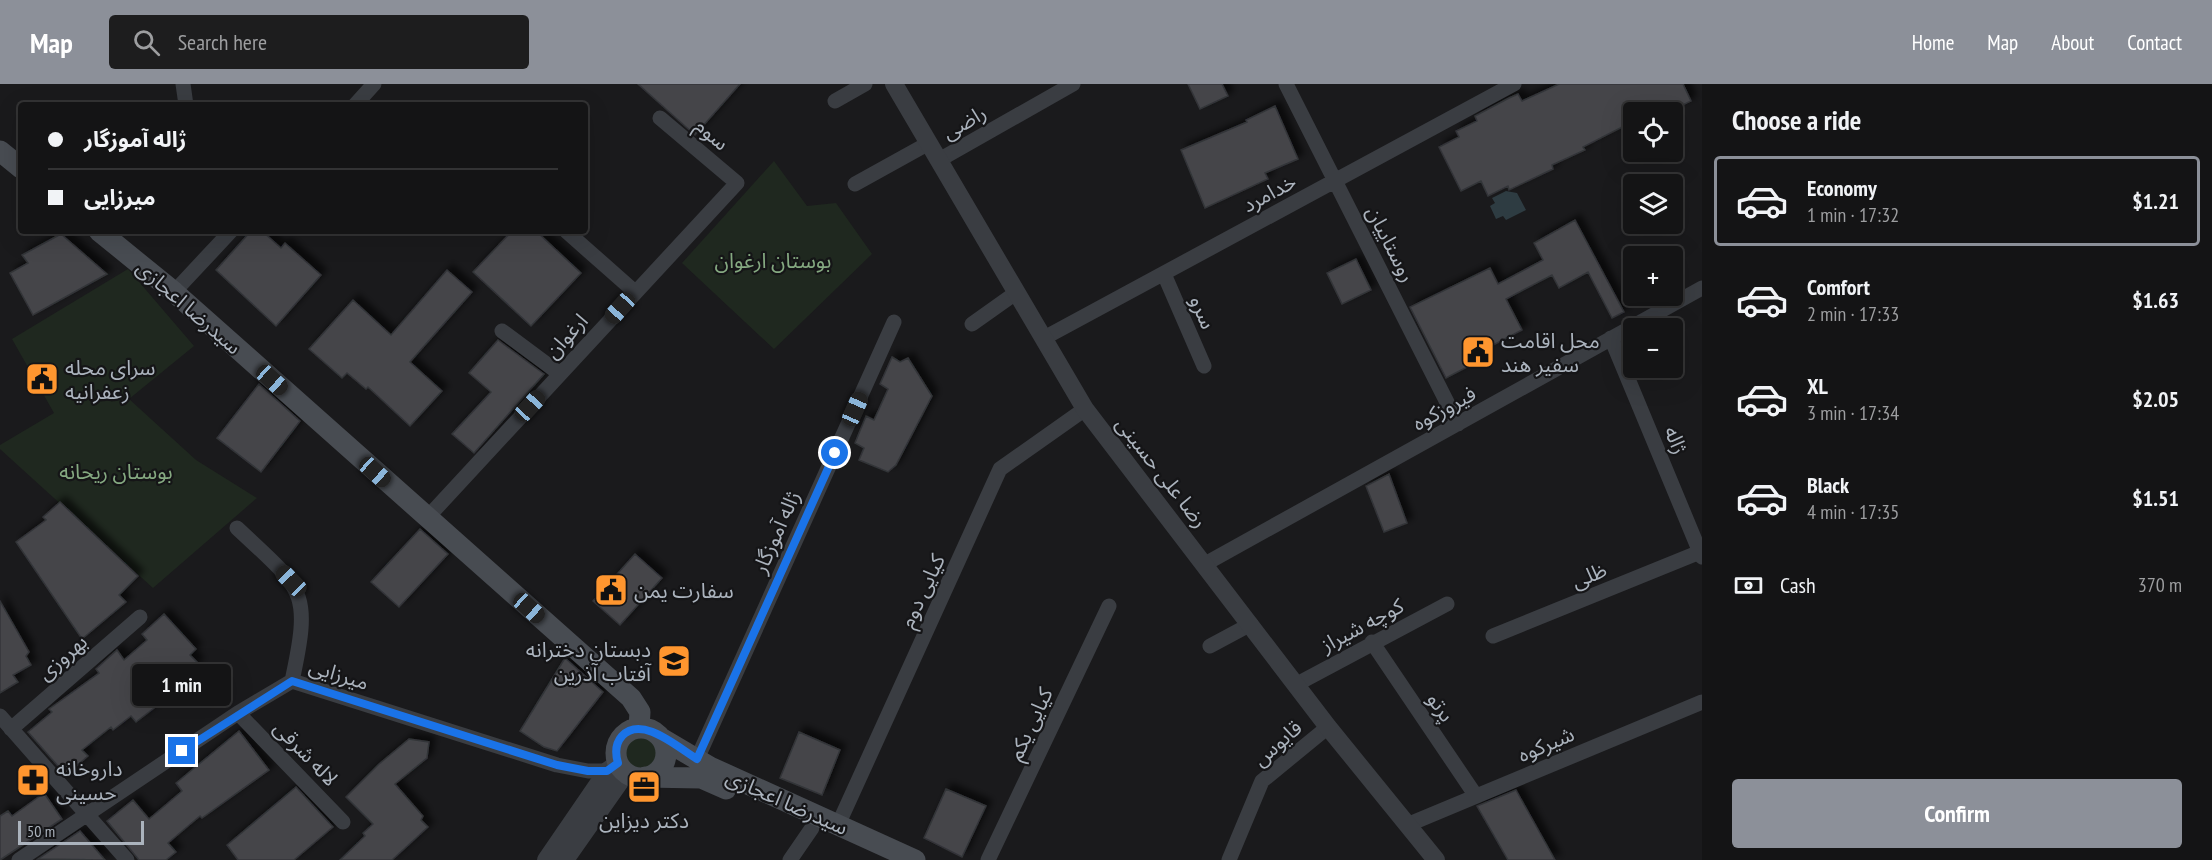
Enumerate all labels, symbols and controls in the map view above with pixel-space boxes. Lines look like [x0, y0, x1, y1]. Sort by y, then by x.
search box [109, 15, 529, 69]
text: Map [30, 24, 73, 61]
icon: search [130, 26, 163, 59]
text: Search here [178, 28, 267, 56]
text: Home [1912, 29, 1954, 56]
text: Map [1987, 29, 2018, 56]
text: About [2051, 29, 2094, 56]
text: Contact [2127, 29, 2182, 56]
street label: راضی [937, 99, 991, 145]
map controls [1623, 102, 1683, 378]
button: locate [1623, 102, 1683, 162]
text: Choose a ride [1732, 103, 1861, 137]
street label: سوم [687, 112, 735, 158]
text: ژاله آموزگار [84, 125, 186, 153]
street label: خدامرد [1237, 168, 1301, 218]
button: layers [1623, 174, 1683, 234]
icon: car [1735, 174, 1789, 228]
text: Economy [1807, 174, 1877, 202]
text: میرزایی [84, 183, 156, 211]
text: $1.21 [2132, 187, 2179, 215]
street label: روستاییان [1360, 201, 1422, 287]
text: 1 min · 17:32 [1807, 202, 1899, 228]
button: + [1623, 246, 1683, 306]
park label: بوستان ارغوان [715, 247, 831, 274]
street label: سیدرضا اعجازی [131, 254, 247, 360]
icon: car [1735, 273, 1789, 327]
text: Comfort [1807, 273, 1870, 301]
text: $1.63 [2132, 286, 2179, 314]
car [601, 289, 639, 327]
street label: سرو [1184, 291, 1222, 333]
text: 2 min · 17:33 [1807, 301, 1899, 327]
street label: ارغوان [539, 308, 593, 364]
button: − [1623, 318, 1683, 378]
place label: محل اقامت سفیر هند [1501, 327, 1600, 378]
public building icon: محل اقامت سفیر هند [1460, 334, 1496, 370]
place label: سرای محله زعفرانیه [65, 354, 156, 405]
public building icon: سرای محله زعفرانیه [24, 361, 60, 397]
car [253, 361, 291, 399]
icon: car [1735, 372, 1789, 426]
text: XL [1807, 372, 1828, 400]
street label: فیروزکوه [1407, 380, 1481, 436]
text: $2.05 [2132, 385, 2179, 413]
car [511, 387, 549, 425]
car [839, 389, 871, 429]
text: 3 min · 17:34 [1807, 400, 1899, 426]
street label: رضا علی حسینی [1110, 411, 1214, 533]
street label: ژاله [1658, 422, 1694, 458]
route start [821, 439, 848, 466]
car [356, 453, 394, 491]
park label: بوستان ریحانه [59, 458, 173, 485]
icon: car [1735, 471, 1789, 525]
text: Black [1807, 471, 1849, 499]
text: $1.51 [2132, 484, 2179, 512]
street label: ژاله آموزگار [745, 487, 806, 578]
text: 4 min · 17:35 [1807, 499, 1899, 525]
street label: کیایی دوم [893, 549, 954, 633]
street label: ظلی [1567, 556, 1611, 594]
car [272, 562, 310, 600]
icon: cash [1732, 569, 1765, 602]
text: Cash [1780, 571, 1816, 599]
public building icon: سفارت یمن [593, 572, 629, 608]
text: 370 m [2138, 572, 2182, 598]
place label: سفارت یمن [634, 577, 734, 604]
car [510, 589, 548, 627]
street label: کوچه شیراز [1315, 592, 1409, 659]
street label: بهروزی [31, 628, 93, 686]
place label: دبستان دخترانه آفتاب آذرین [526, 636, 652, 687]
school or university icon: دبستان دخترانه آفتاب آذرین [656, 643, 692, 679]
street label: میرزایی [306, 652, 372, 696]
callout: 1 min [132, 664, 231, 706]
text: 1 min [161, 672, 202, 698]
street label: کیایی یکم [1001, 683, 1061, 766]
street label: پرتو [1421, 687, 1461, 727]
street label: لاله شرقی [268, 714, 344, 792]
street label: قایوس [1247, 714, 1307, 772]
street label: شیرکوه [1514, 720, 1578, 768]
route end [168, 737, 195, 764]
place label: داروخانه حسینی [56, 755, 122, 806]
pharmacy icon: داروخانه حسینی [15, 762, 51, 798]
street label: سیدرضا اعجازی [722, 763, 852, 841]
office icon: دکتر دیزاین [626, 769, 662, 805]
button: Confirm [1732, 779, 2182, 848]
place label: دکتر دیزاین [599, 807, 689, 834]
scale bar [18, 818, 144, 846]
text: 50 m [27, 821, 55, 841]

